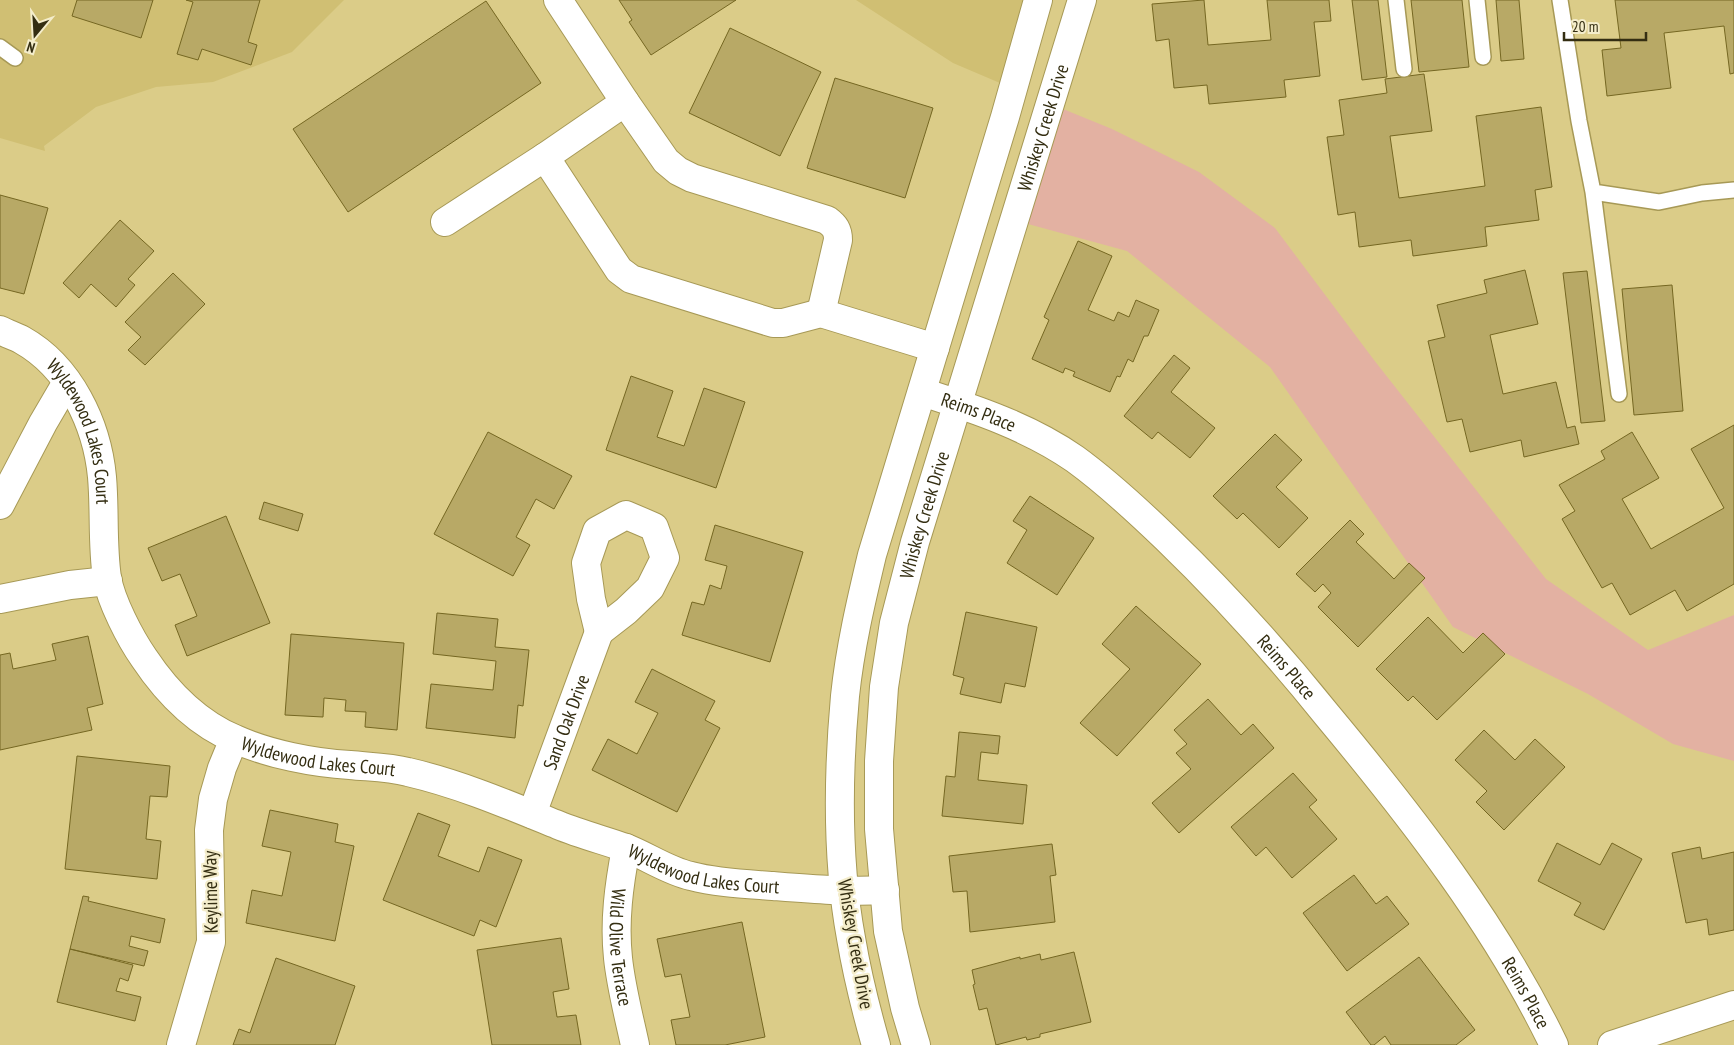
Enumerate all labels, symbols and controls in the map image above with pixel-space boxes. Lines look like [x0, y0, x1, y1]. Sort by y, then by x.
north arrow [10, 10, 60, 60]
scale bar [1564, 10, 1646, 42]
text: 20 m [1572, 17, 1598, 36]
text: N [25, 38, 37, 57]
street label: Whiskey Creek Drive [1012, 61, 1074, 194]
street label: Wyldewood Lakes Court [42, 353, 115, 505]
street label: Reims Place [938, 387, 1020, 437]
street label: Whiskey Creek Drive [894, 448, 954, 581]
street label: Reims Place [1252, 629, 1321, 704]
street label: Sand Oak Drive [537, 671, 594, 773]
street label: Wyldewood Lakes Court [238, 731, 398, 781]
street label: Wyldewood Lakes Court [625, 838, 781, 899]
street label: Keylime Way [197, 850, 223, 934]
street label: Whiskey Creek Drive [833, 877, 879, 1011]
street label: Wild Olive Terrace [605, 887, 638, 1008]
street label: Reims Place [1497, 953, 1556, 1033]

